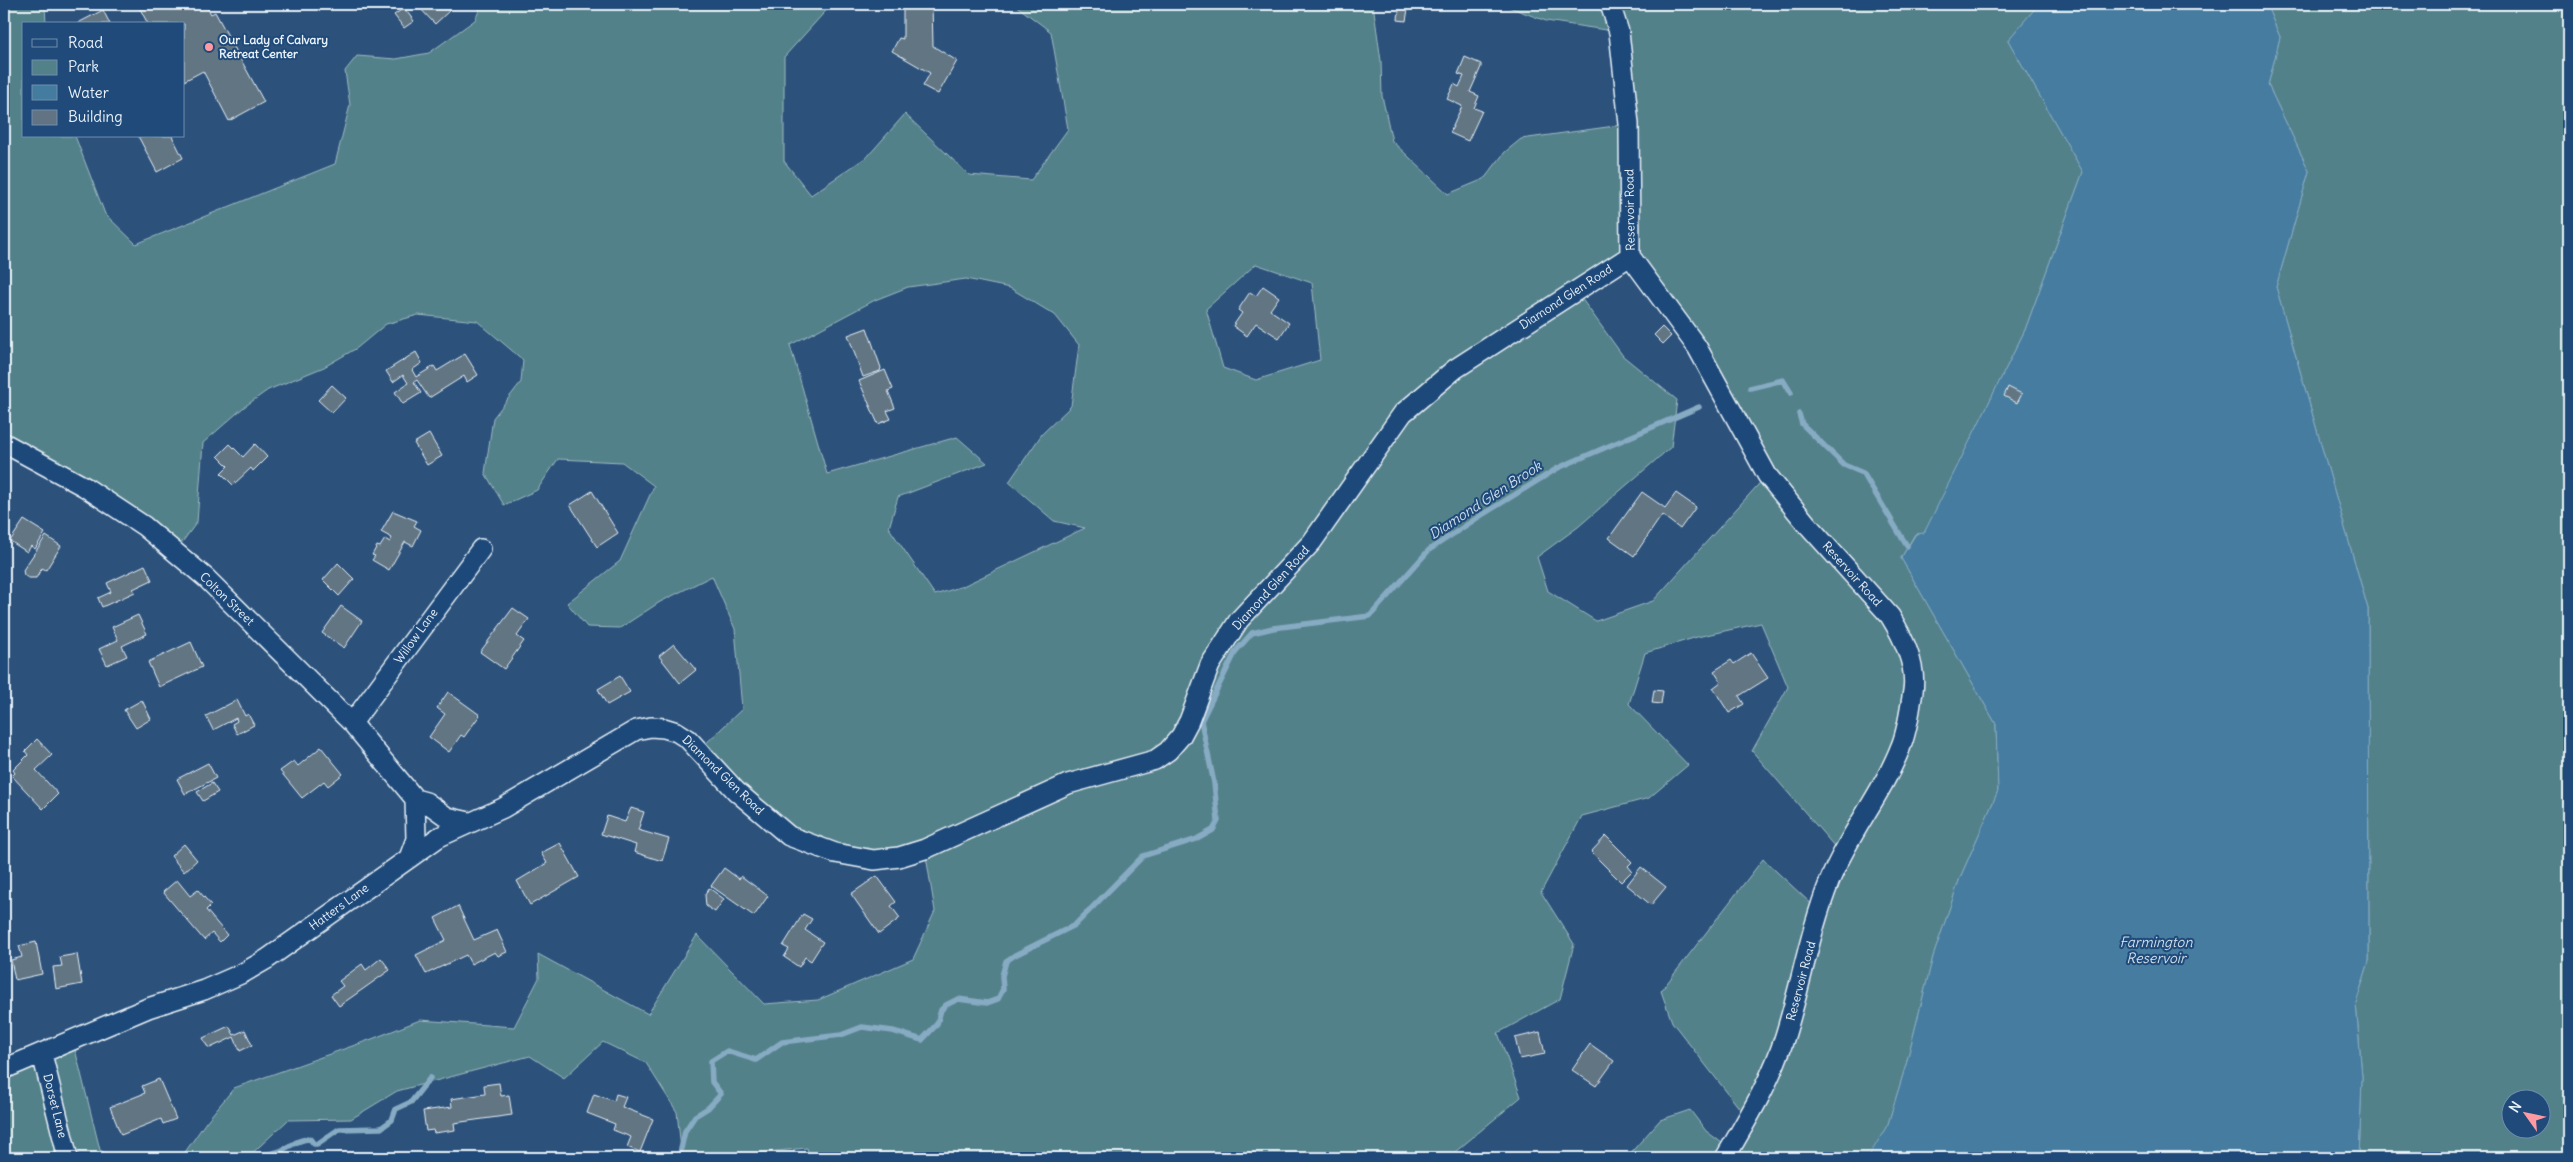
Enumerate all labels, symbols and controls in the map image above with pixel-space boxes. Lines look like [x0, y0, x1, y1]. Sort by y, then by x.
legend [22, 22, 185, 138]
place label: Our Lady of Calvary Retreat Center [219, 32, 328, 61]
text: Road [68, 33, 103, 52]
marker: Our Lady of Calvary Retreat Center [203, 41, 215, 53]
text: Park [68, 57, 99, 76]
text: Water [68, 83, 109, 102]
text: Building [68, 107, 123, 126]
street label: Reservoir Road [1621, 169, 1638, 251]
street label: Diamond Glen Road [1516, 261, 1615, 332]
water label: Diamond Glen Brook [1425, 456, 1545, 543]
street label: Reservoir Road [1819, 538, 1885, 609]
street label: Diamond Glen Road [1229, 543, 1312, 633]
street label: Colton Street [197, 569, 258, 628]
street label: Willow Lane [391, 605, 441, 666]
street label: Diamond Glen Road [679, 732, 767, 818]
street label: Hatters Lane [306, 880, 371, 933]
water label: Farmington Reservoir [2120, 933, 2193, 967]
street label: Reservoir Road [1783, 939, 1818, 1022]
street label: Dorset Lane [40, 1072, 71, 1140]
north arrow [2500, 1090, 2550, 1140]
text: N [2505, 1098, 2525, 1116]

